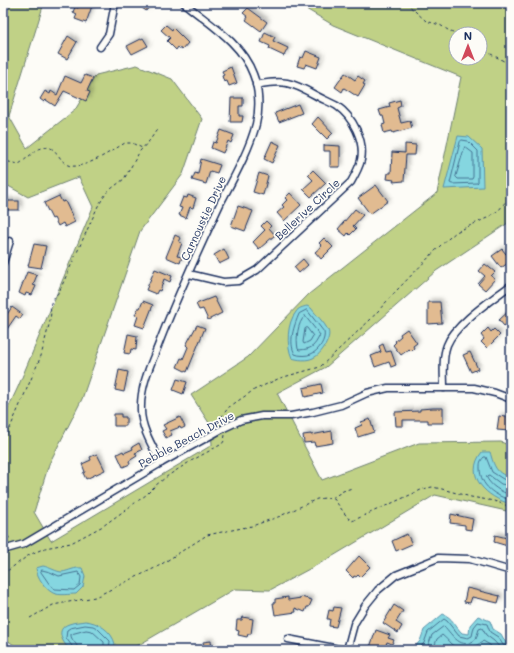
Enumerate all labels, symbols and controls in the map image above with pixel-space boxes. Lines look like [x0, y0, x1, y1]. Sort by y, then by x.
north arrow [448, 26, 488, 66]
text: N [464, 28, 472, 43]
street label: Carnoustie Drive [177, 173, 229, 263]
street label: Bellerive Circle [271, 175, 343, 243]
street label: Pebble Beach Drive [136, 407, 237, 471]

